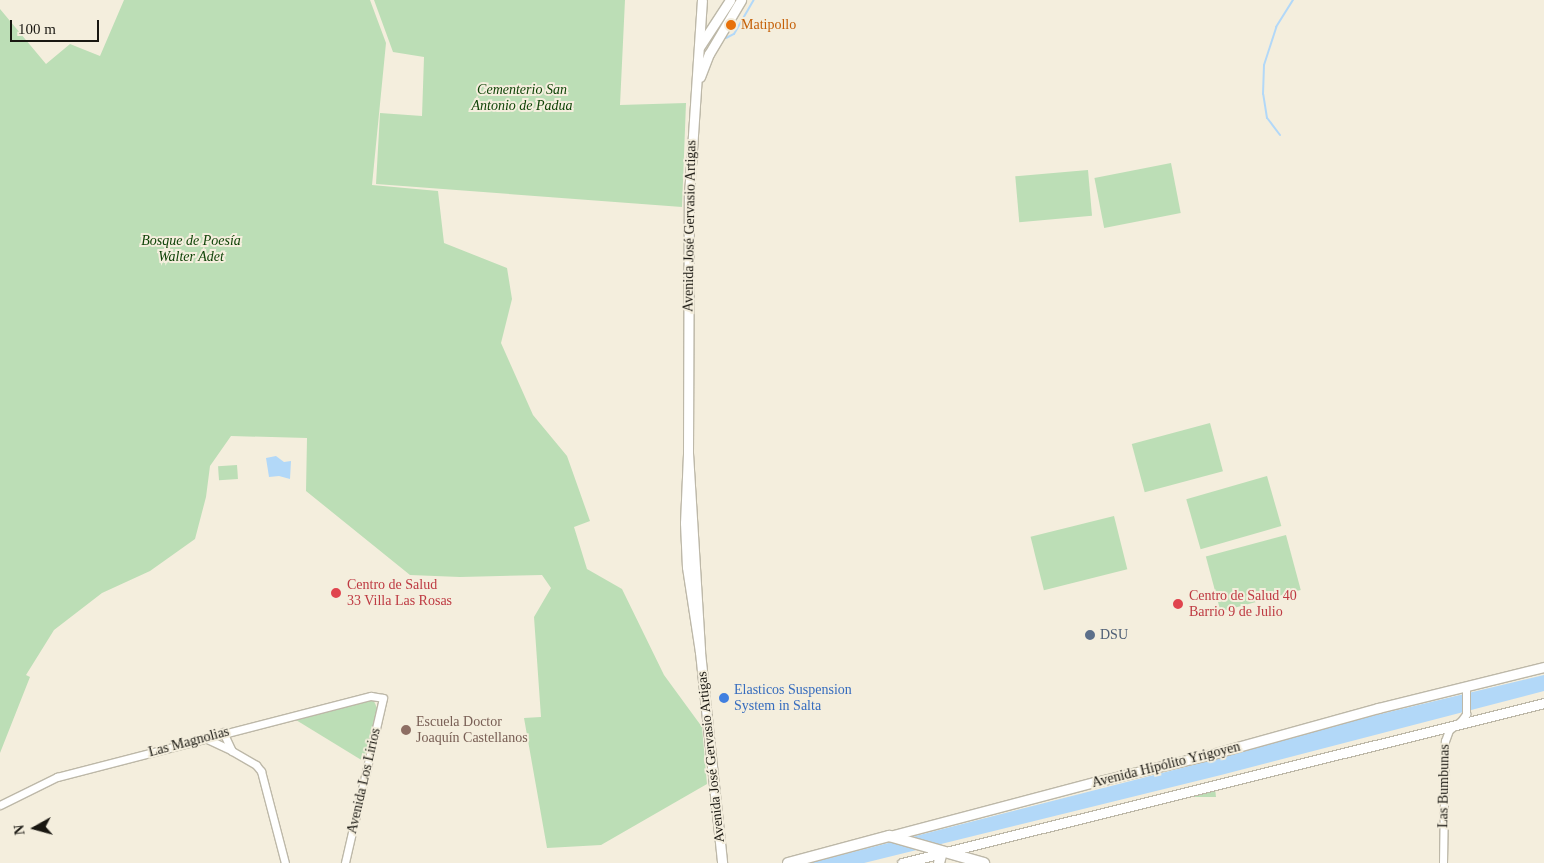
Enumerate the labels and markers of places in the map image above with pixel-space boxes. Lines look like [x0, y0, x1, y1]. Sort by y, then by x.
place label: Matipollo [741, 17, 796, 33]
marker: Matipollo [725, 19, 737, 31]
place label: Centro de Salud 33 Villa Las Rosas [347, 577, 452, 610]
marker: Centro de Salud 33 Villa Las Rosas [329, 586, 343, 600]
place label: Centro de Salud 40 Barrio 9 de Julio [1189, 588, 1297, 620]
marker: Centro de Salud 40 Barrio 9 de Julio [1171, 597, 1185, 611]
place label: DSU [1100, 627, 1128, 643]
marker: DSU [1084, 629, 1096, 641]
place label: Elasticos Suspension System in Salta [734, 682, 852, 714]
marker: Elasticos Suspension System in Salta [718, 692, 730, 704]
place label: Escuela Doctor Joaquín Castellanos [416, 714, 528, 746]
marker: Escuela Doctor Joaquín Castellanos [400, 724, 412, 736]

